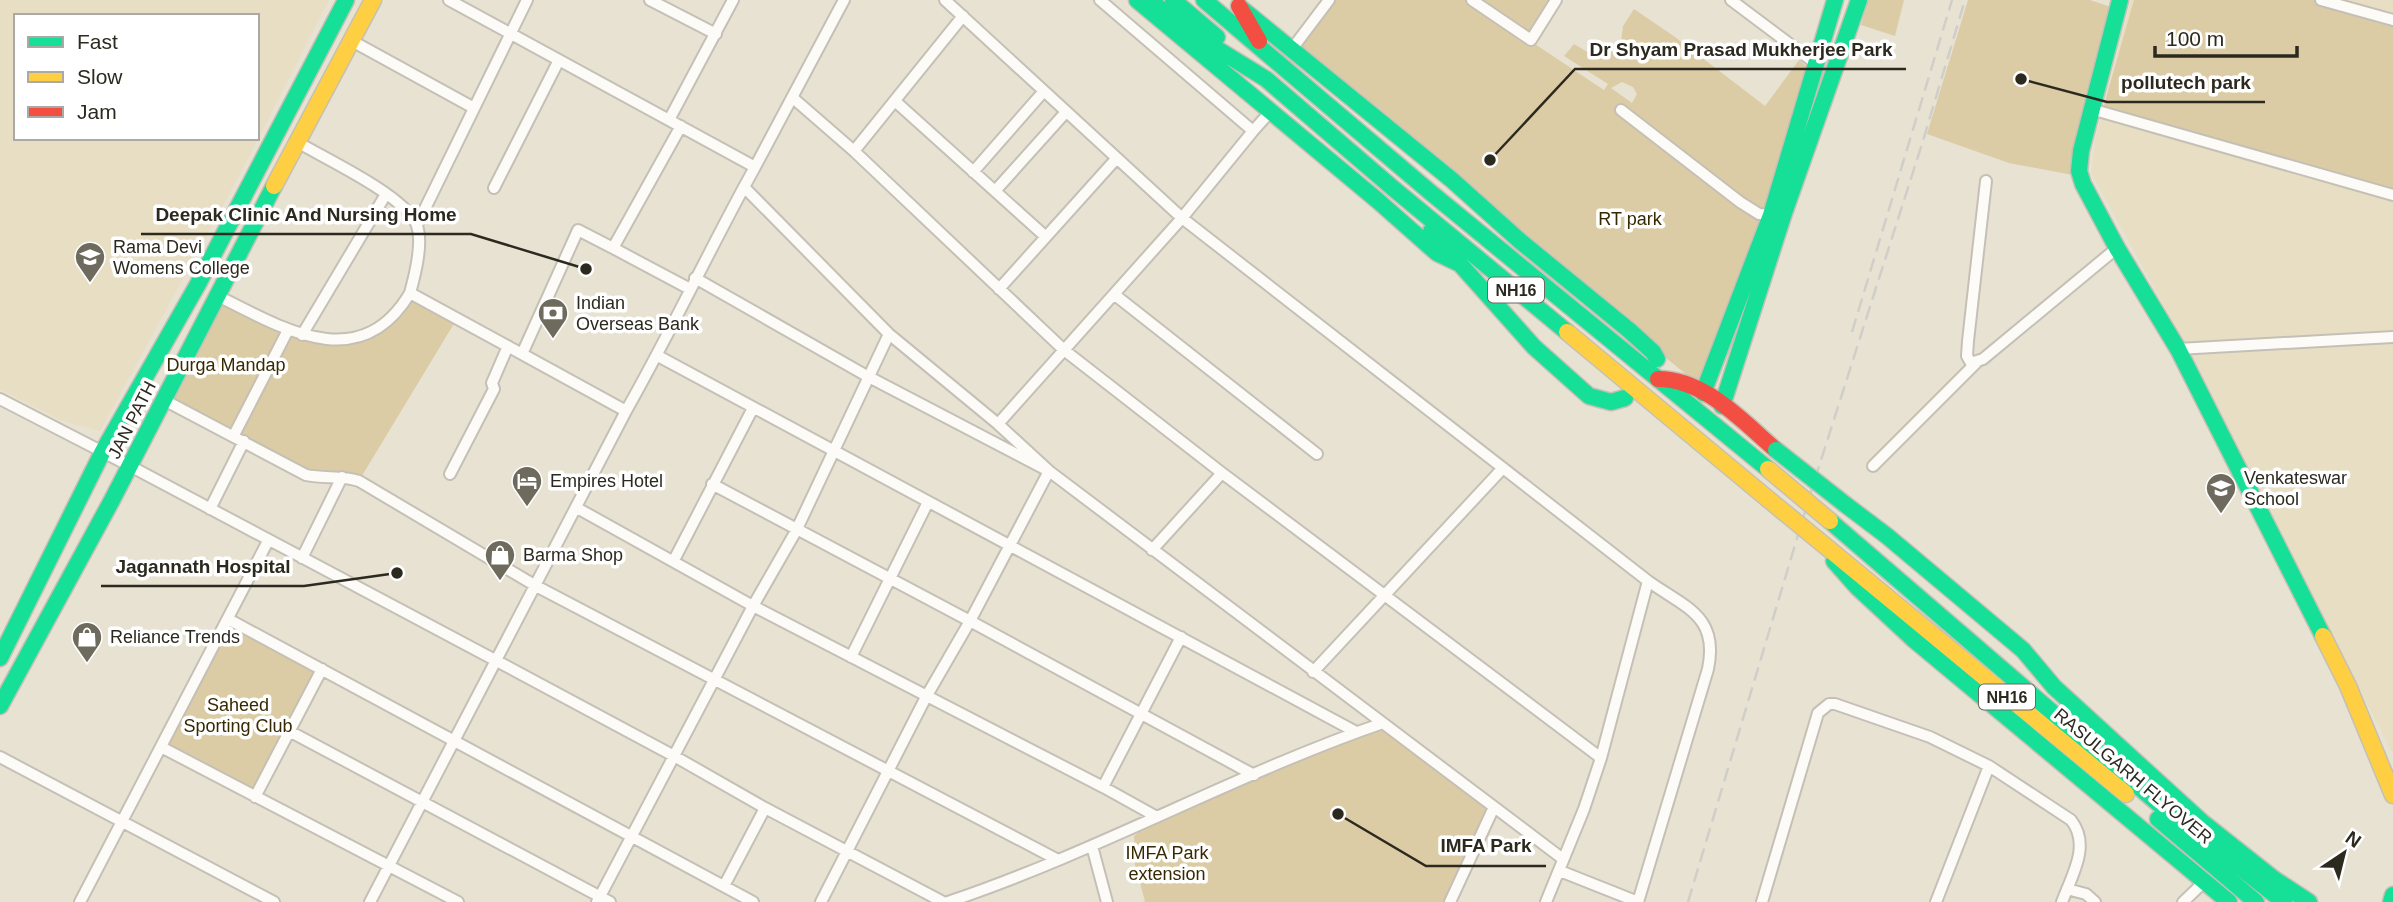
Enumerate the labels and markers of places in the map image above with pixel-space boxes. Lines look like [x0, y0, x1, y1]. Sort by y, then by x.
callout: Dr Shyam Prasad Mukherjee Park [1575, 29, 1906, 69]
callout: pollutech park [2107, 62, 2265, 102]
callout: Deepak Clinic And Nursing Home [141, 194, 471, 234]
place label: Rama Devi Womens College [113, 237, 250, 278]
school or university icon: Rama Devi Womens College [73, 240, 107, 284]
place label: Indian Overseas Bank [576, 293, 700, 334]
bank icon: Indian Overseas Bank [536, 296, 570, 340]
hotel icon: Empires Hotel [510, 464, 544, 508]
place label: Venkateswar School [2244, 468, 2347, 509]
place label: Empires Hotel [550, 471, 663, 491]
school or university icon: Venkateswar School [2204, 471, 2238, 515]
shop icon: Barma Shop [483, 538, 517, 582]
place label: Barma Shop [523, 545, 623, 565]
callout: Jagannath Hospital [101, 546, 304, 586]
shop icon: Reliance Trends [70, 620, 104, 664]
place label: Reliance Trends [110, 627, 240, 647]
callout: IMFA Park [1426, 826, 1546, 866]

